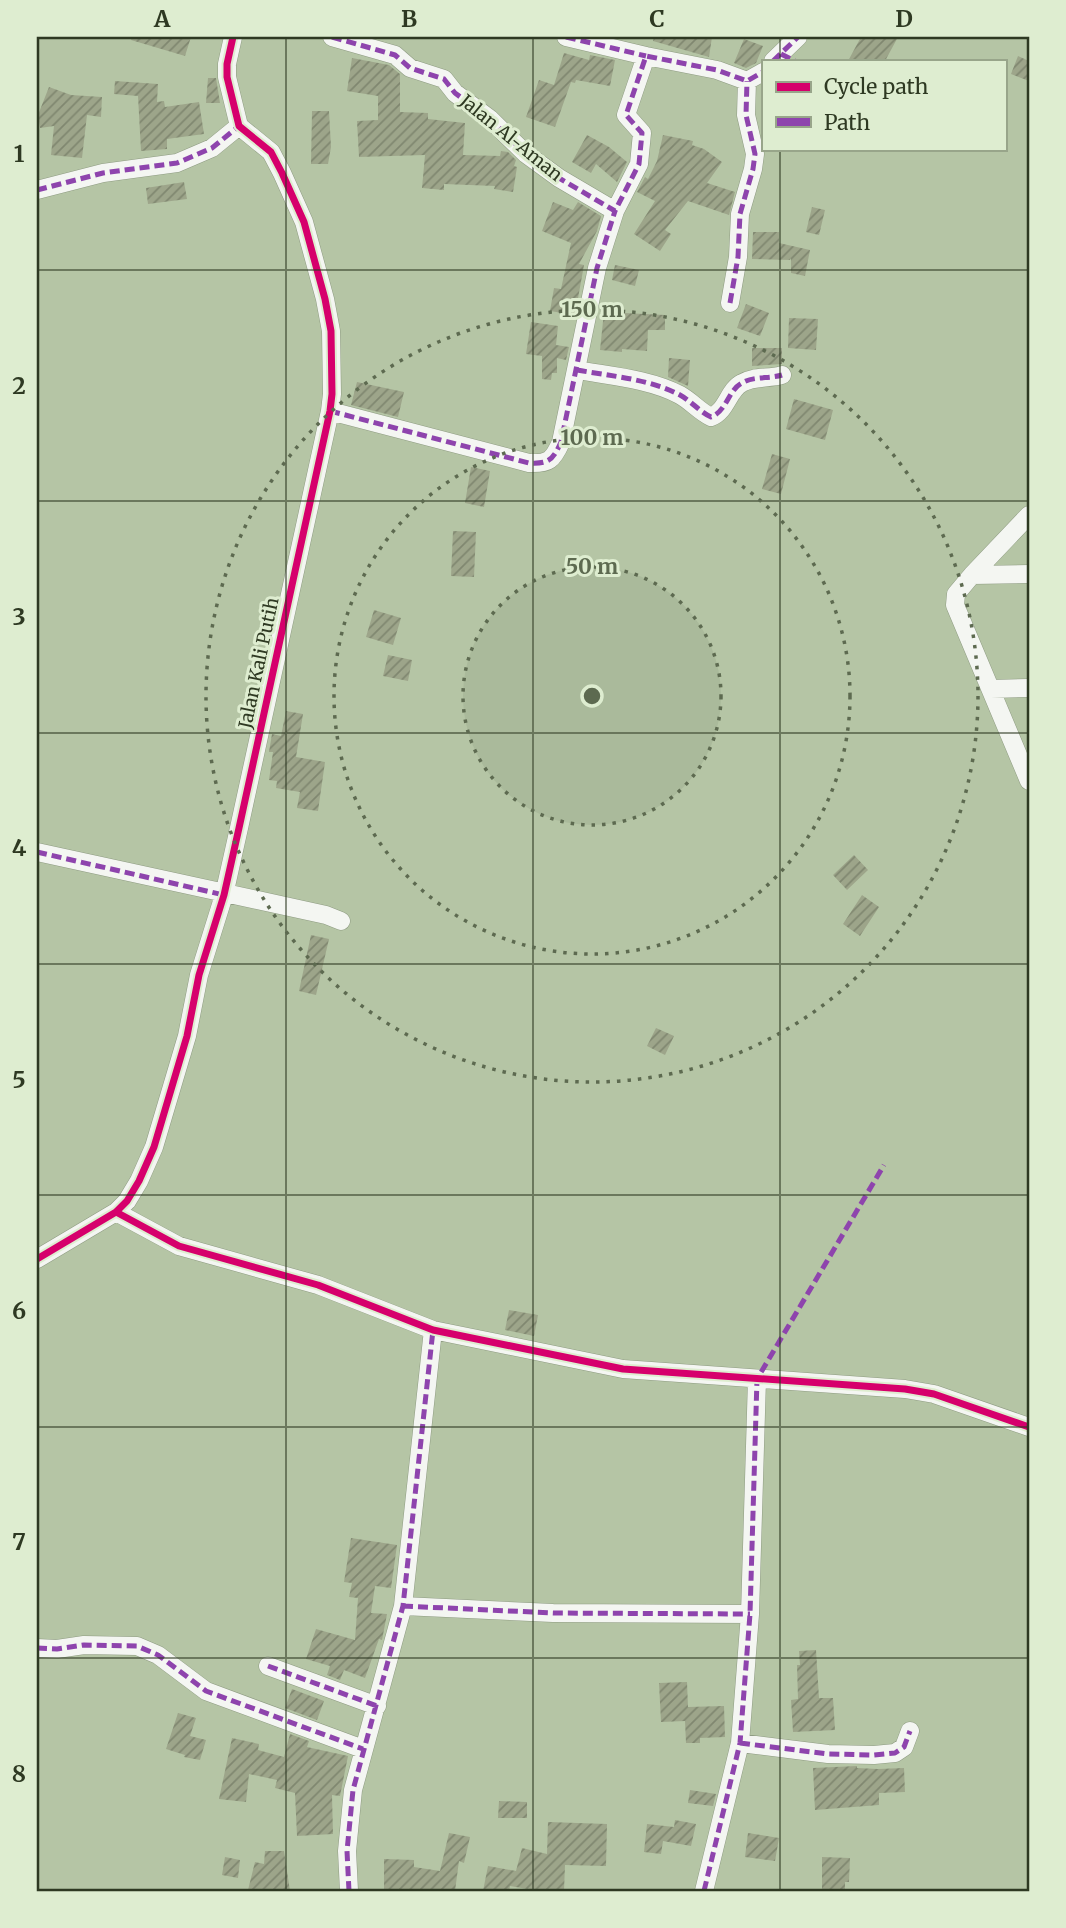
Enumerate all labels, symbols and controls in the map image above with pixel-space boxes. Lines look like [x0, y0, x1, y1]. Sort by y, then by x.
text: A [153, 4, 171, 33]
text: B [401, 4, 417, 33]
text: C [649, 4, 665, 33]
text: D [895, 4, 913, 33]
legend [762, 60, 1006, 150]
text: Cycle path [824, 73, 928, 100]
street label: Jalan Al-Aman [455, 89, 567, 186]
text: Path [824, 109, 870, 136]
text: 1 [14, 139, 25, 168]
text: 150 m [561, 296, 623, 323]
text: 2 [12, 371, 26, 400]
text: 100 m [561, 424, 623, 451]
text: 50 m [566, 553, 618, 580]
street label: Jalan Kali Putih [233, 595, 284, 731]
text: 3 [12, 602, 26, 631]
centre of rings [580, 684, 604, 708]
text: 4 [12, 833, 27, 862]
text: 5 [12, 1065, 26, 1094]
text: 6 [12, 1296, 26, 1325]
text: 7 [12, 1527, 26, 1556]
text: 8 [12, 1759, 26, 1788]

